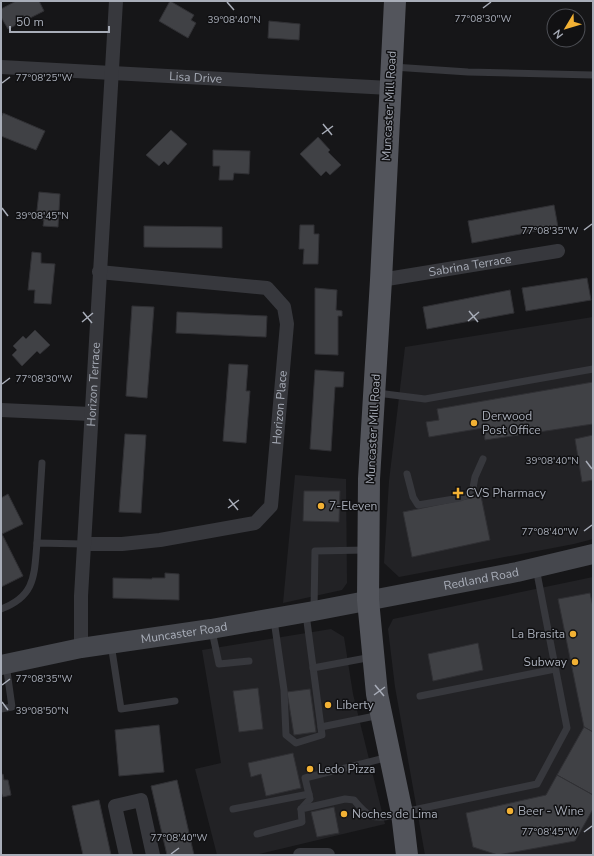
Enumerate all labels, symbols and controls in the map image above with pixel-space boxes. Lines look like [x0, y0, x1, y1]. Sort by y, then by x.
scale bar [10, 8, 109, 34]
north arrow [546, 8, 586, 48]
text: 77°08'30"W [455, 12, 511, 26]
text: 39°08'40"N [207, 13, 261, 27]
text: 50 m [16, 14, 44, 30]
text: N [550, 26, 567, 42]
street label: Muncaster Mill Road [378, 50, 400, 162]
street label: Lisa Drive [169, 68, 223, 87]
text: 77°08'25"W [16, 71, 72, 85]
text: 39°08'45"N [15, 209, 69, 223]
text: 77°08'35"W [522, 224, 578, 238]
street label: Sabrina Terrace [427, 251, 512, 280]
street label: Horizon Terrace [83, 342, 104, 427]
street label: Horizon Place [268, 370, 291, 445]
text: 77°08'30"W [16, 372, 72, 386]
street label: Muncaster Mill Road [362, 373, 384, 485]
place label: Derwood Post Office [482, 408, 541, 438]
marker: Derwood Post Office [469, 418, 479, 428]
text: 39°08'40"N [525, 454, 579, 468]
place label: CVS Pharmacy [466, 485, 547, 501]
marker: CVS Pharmacy [453, 488, 463, 498]
place label: 7-Eleven [329, 498, 377, 514]
marker: 7-Eleven [316, 501, 326, 511]
text: 77°08'40"W [522, 525, 578, 539]
street label: Redland Road [442, 564, 520, 594]
street label: Muncaster Road [140, 618, 229, 647]
place label: La Brasita [511, 626, 565, 642]
marker: La Brasita [568, 629, 578, 639]
place label: Subway [524, 654, 568, 670]
marker: Subway [570, 657, 580, 667]
text: 77°08'35"W [16, 672, 72, 686]
place label: Liberty [336, 697, 375, 713]
marker: Liberty [323, 700, 333, 710]
text: 39°08'50"N [15, 704, 69, 718]
place label: Ledo Pizza [318, 761, 375, 777]
marker: Ledo Pizza [305, 764, 315, 774]
place label: Beer - Wine [518, 803, 584, 819]
place label: Noches de Lima [352, 806, 438, 822]
marker: Beer - Wine [505, 806, 515, 816]
marker: Noches de Lima [339, 809, 349, 819]
text: 77°08'45"W [522, 825, 578, 839]
text: 77°08'40"W [151, 831, 207, 845]

